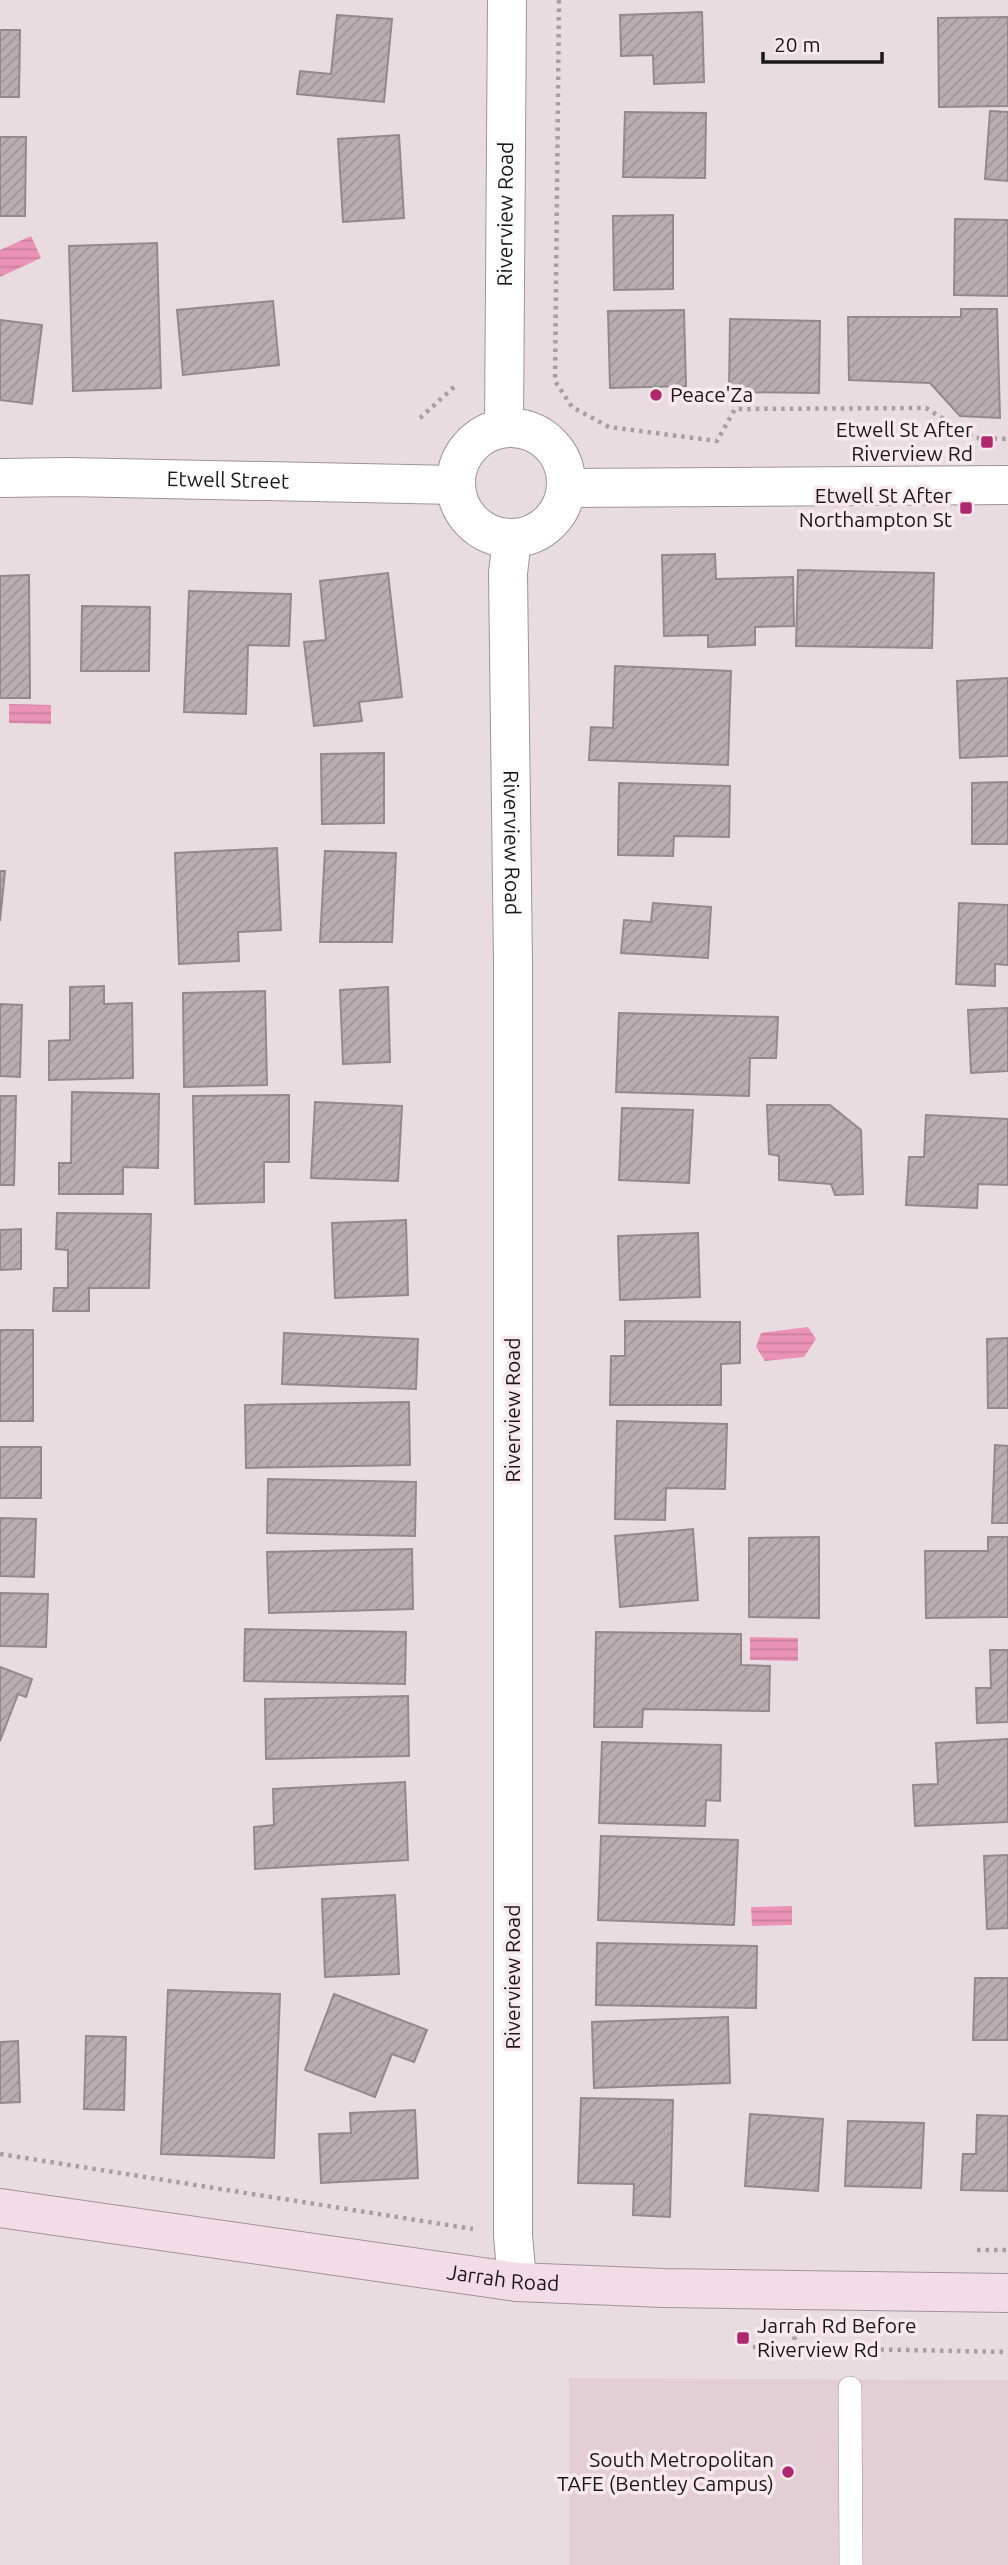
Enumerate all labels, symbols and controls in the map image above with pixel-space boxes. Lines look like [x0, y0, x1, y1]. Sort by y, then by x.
scale bar [763, 21, 882, 65]
text: 20 m [774, 32, 821, 56]
street label: Riverview Road [492, 141, 517, 287]
place label: Peace'Za [670, 382, 753, 406]
marker: Peace'Za [648, 387, 664, 403]
place label: Etwell St After Riverview Rd [836, 417, 973, 465]
marker: Etwell St After Riverview Rd [979, 434, 995, 450]
street label: Etwell Street [167, 466, 289, 493]
place label: Etwell St After Northampton St [799, 483, 952, 531]
marker: Etwell St After Northampton St [958, 500, 974, 516]
street label: Riverview Road [500, 770, 525, 915]
street label: Riverview Road [500, 1338, 524, 1482]
street label: Riverview Road [500, 1905, 524, 2049]
street label: Jarrah Road [445, 2259, 560, 2295]
place label: Jarrah Rd Before Riverview Rd [757, 2313, 916, 2361]
marker: Jarrah Rd Before Riverview Rd [735, 2330, 751, 2346]
place label: South Metropolitan TAFE (Bentley Campus) [557, 2447, 774, 2495]
marker: South Metropolitan TAFE (Bentley Campus) [780, 2464, 796, 2480]

